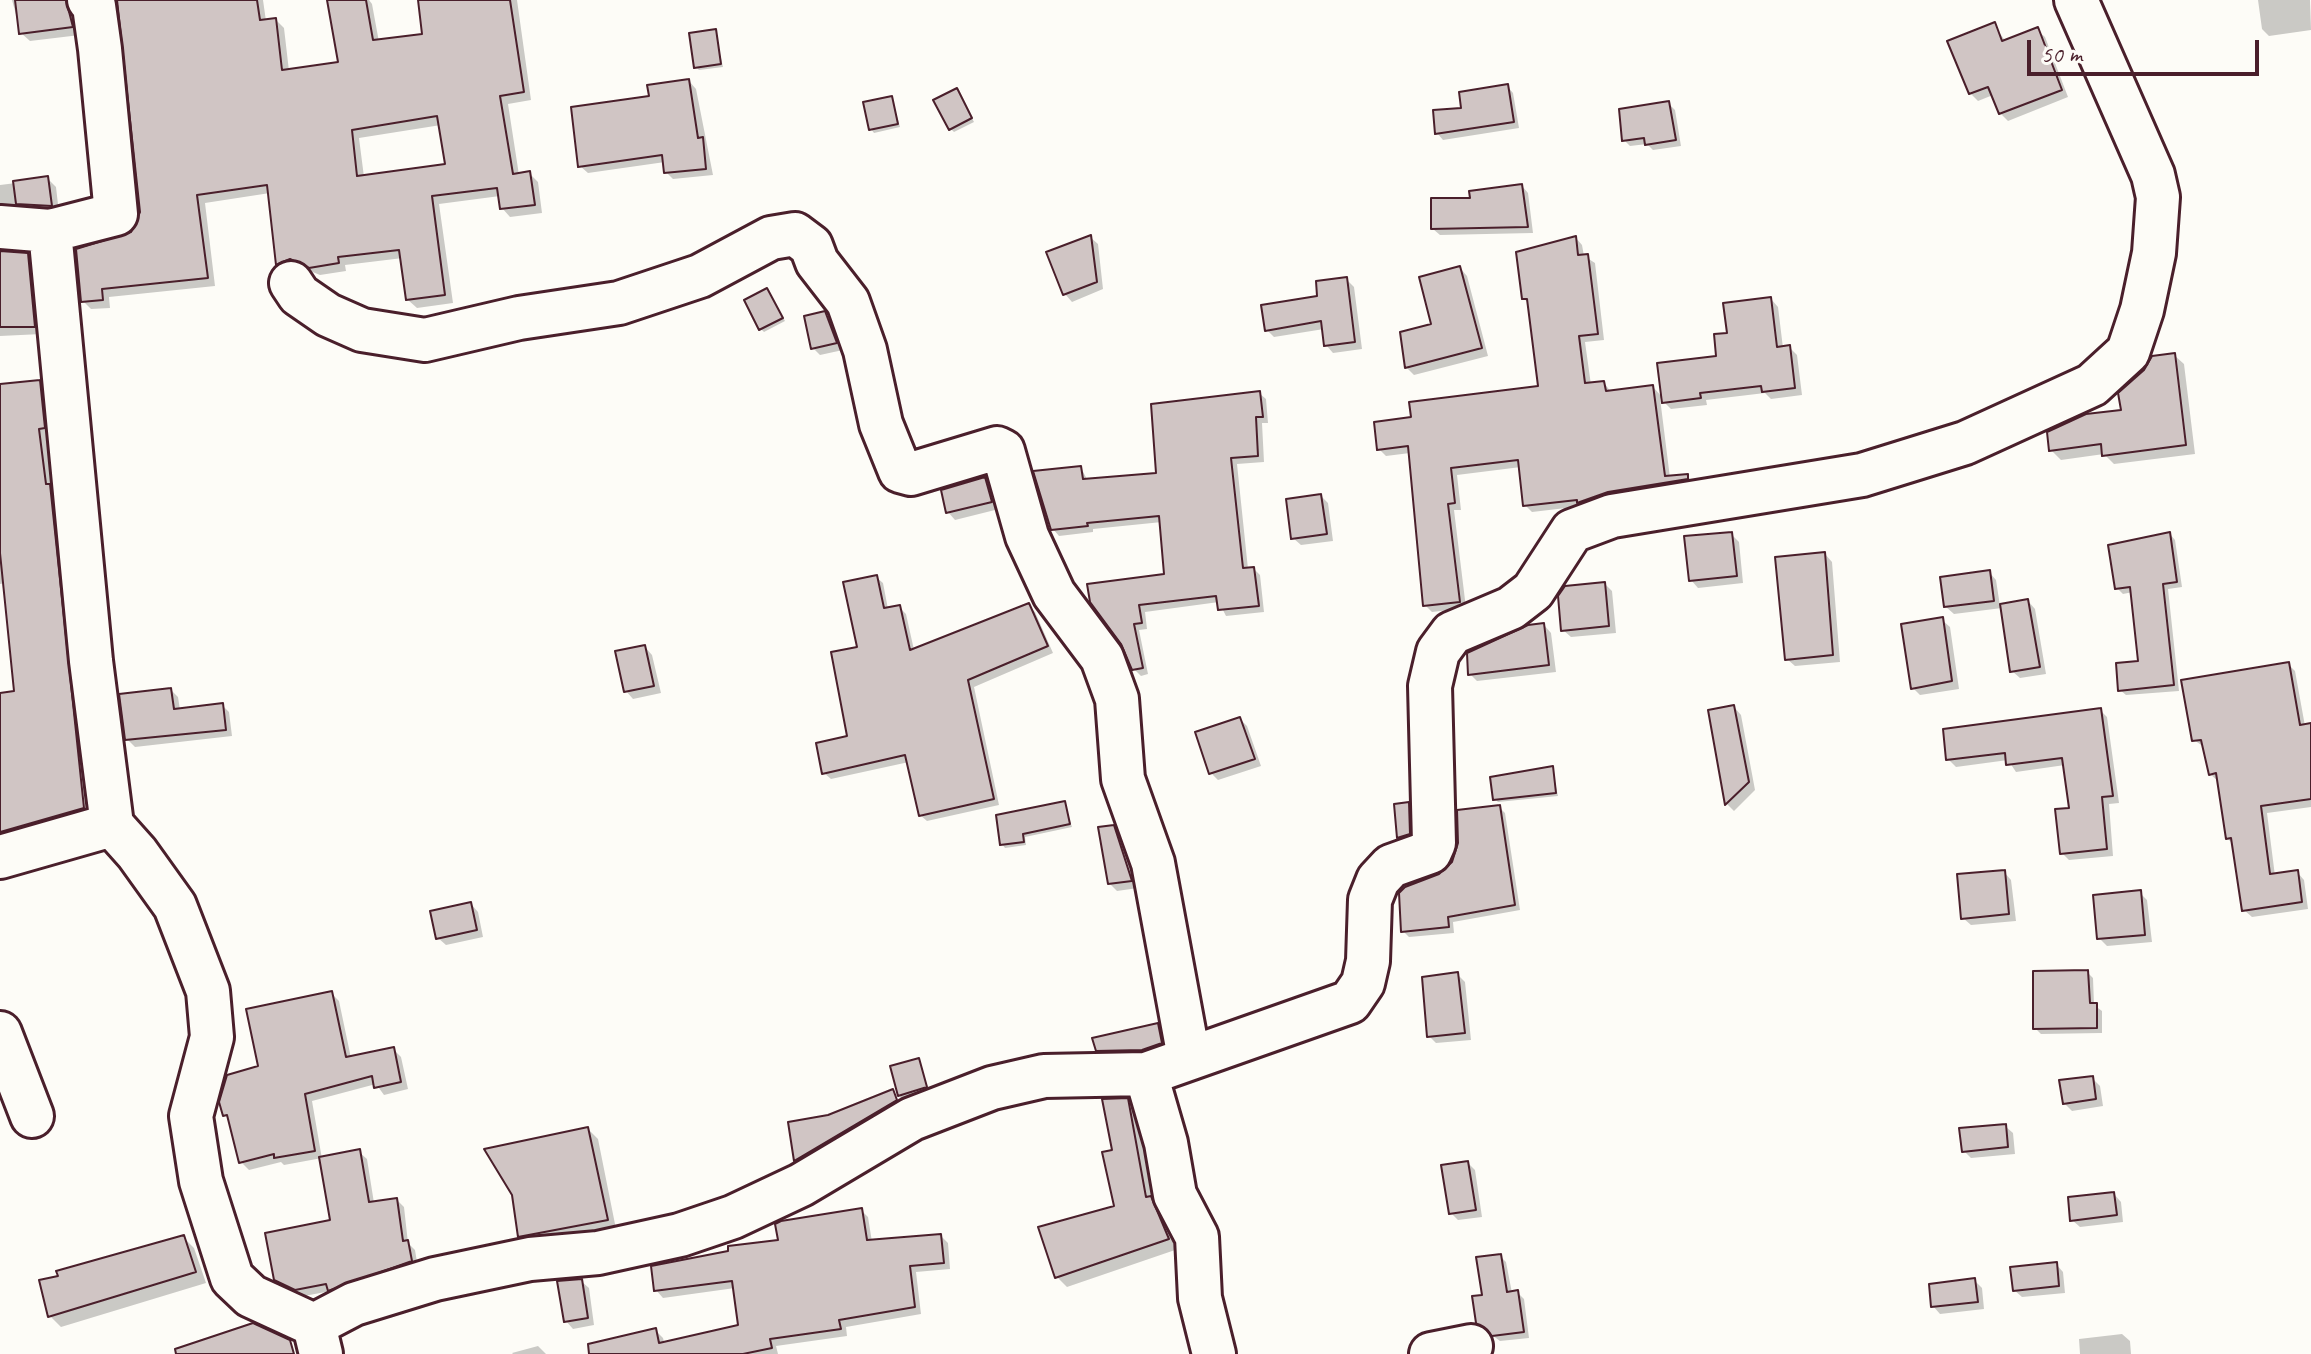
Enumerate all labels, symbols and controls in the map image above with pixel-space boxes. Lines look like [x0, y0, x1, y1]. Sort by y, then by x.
scale bar [2031, 24, 2263, 74]
text: 50 m [2041, 39, 2082, 69]

